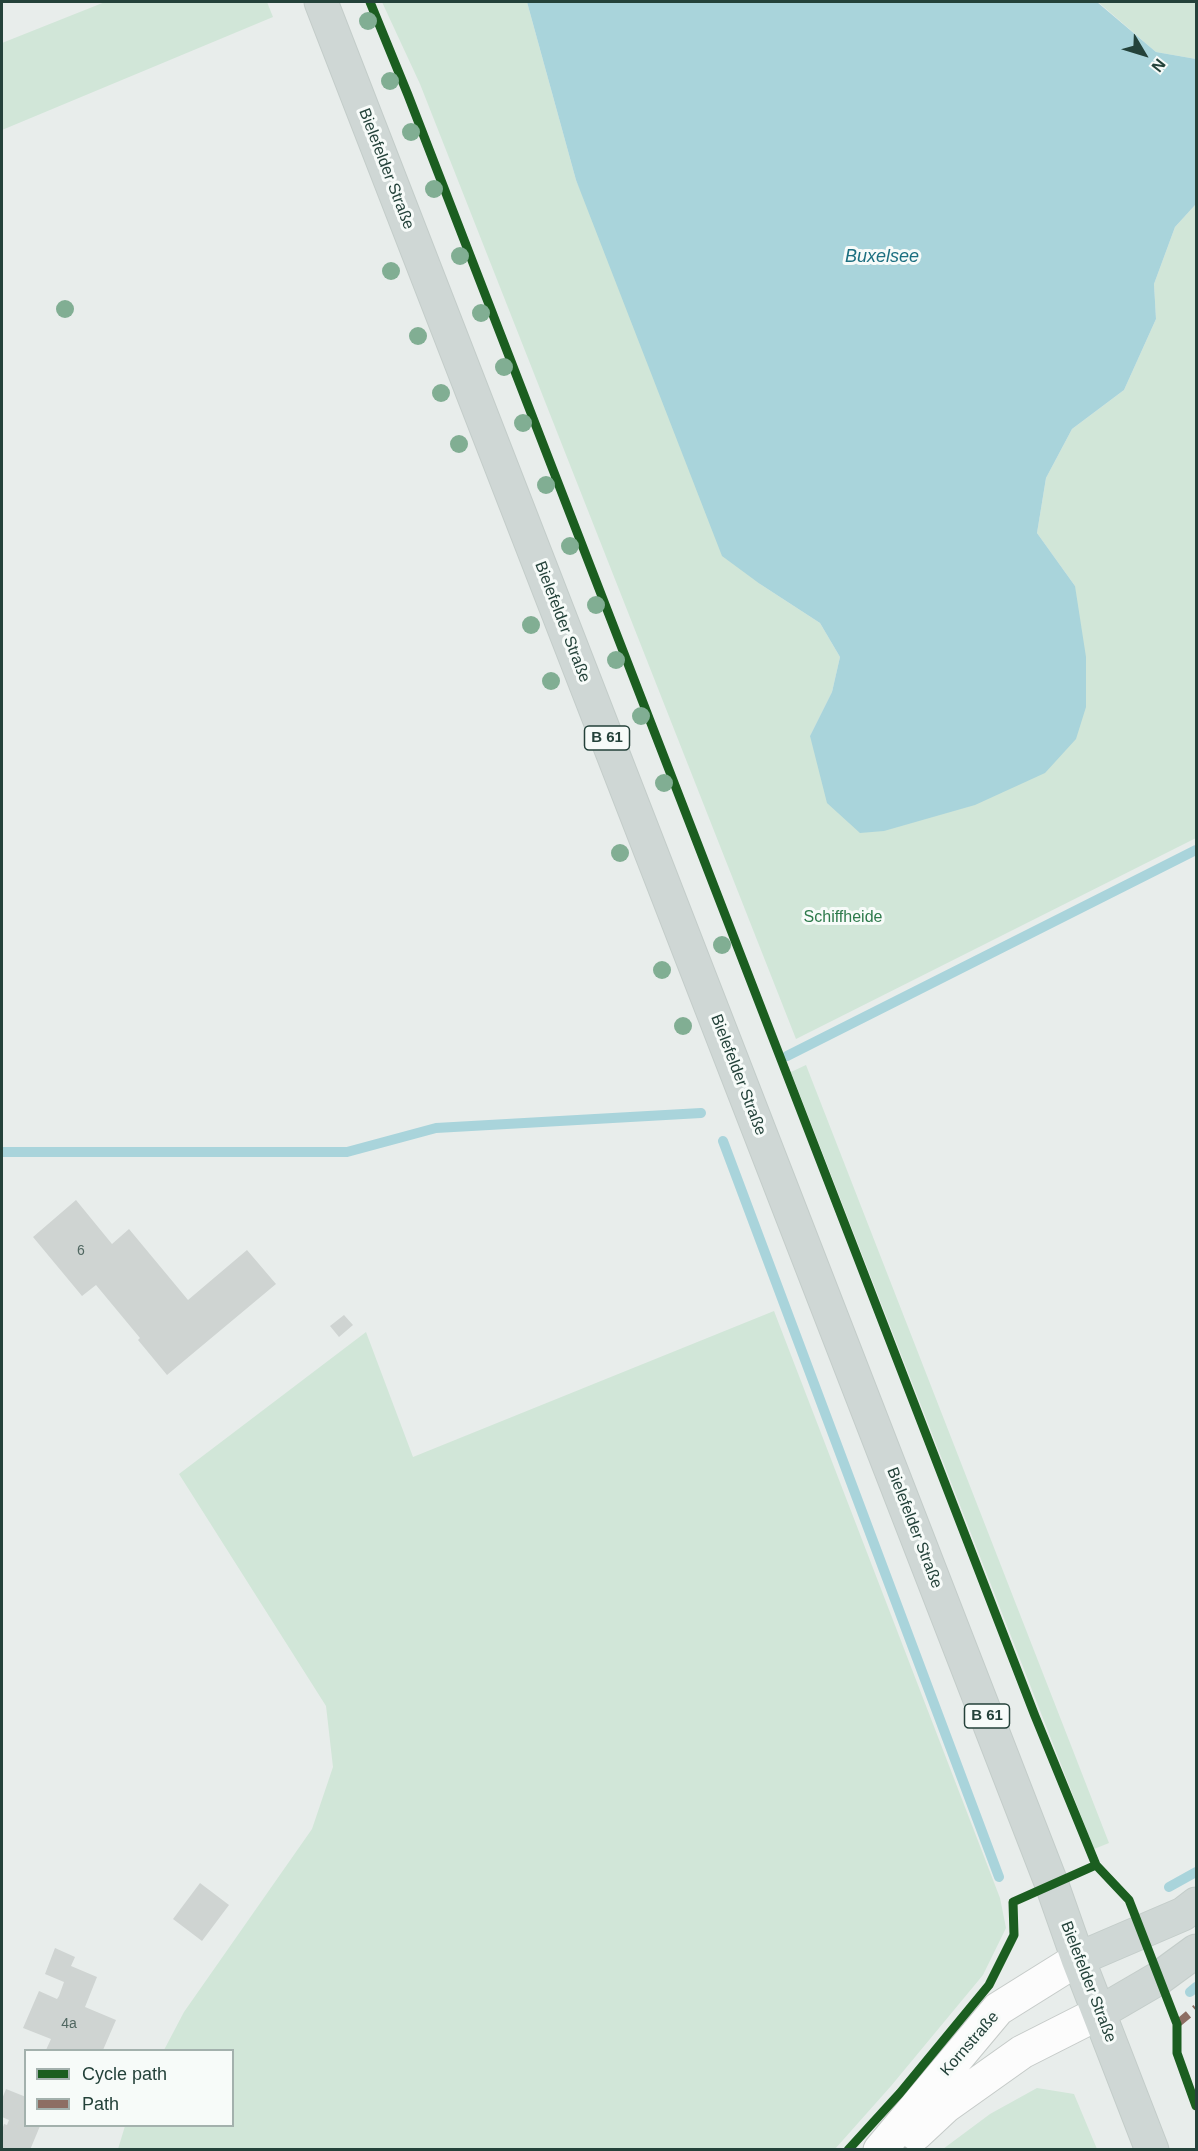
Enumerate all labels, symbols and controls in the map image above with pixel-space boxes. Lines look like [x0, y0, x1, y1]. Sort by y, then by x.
north arrow [1114, 24, 1174, 84]
text: N [1148, 56, 1169, 75]
street label: Bielefelder Straße [354, 106, 418, 232]
water label: Buxelsee [845, 246, 919, 268]
street label: Bielefelder Straße [530, 559, 594, 685]
road number: B 61 [584, 726, 630, 750]
park label: Schiffheide [804, 908, 882, 928]
street label: Bielefelder Straße [706, 1012, 770, 1138]
house number: 6 [77, 1243, 85, 1259]
street label: Bielefelder Straße [882, 1465, 946, 1591]
road number: B 61 [964, 1704, 1010, 1728]
street label: Bielefelder Straße [1056, 1919, 1120, 2045]
street label: Kornstraße [937, 2008, 1003, 2080]
house number: 4a [61, 2016, 77, 2032]
legend [24, 2049, 234, 2127]
text: Cycle path [82, 2064, 167, 2084]
text: Path [82, 2094, 119, 2114]

